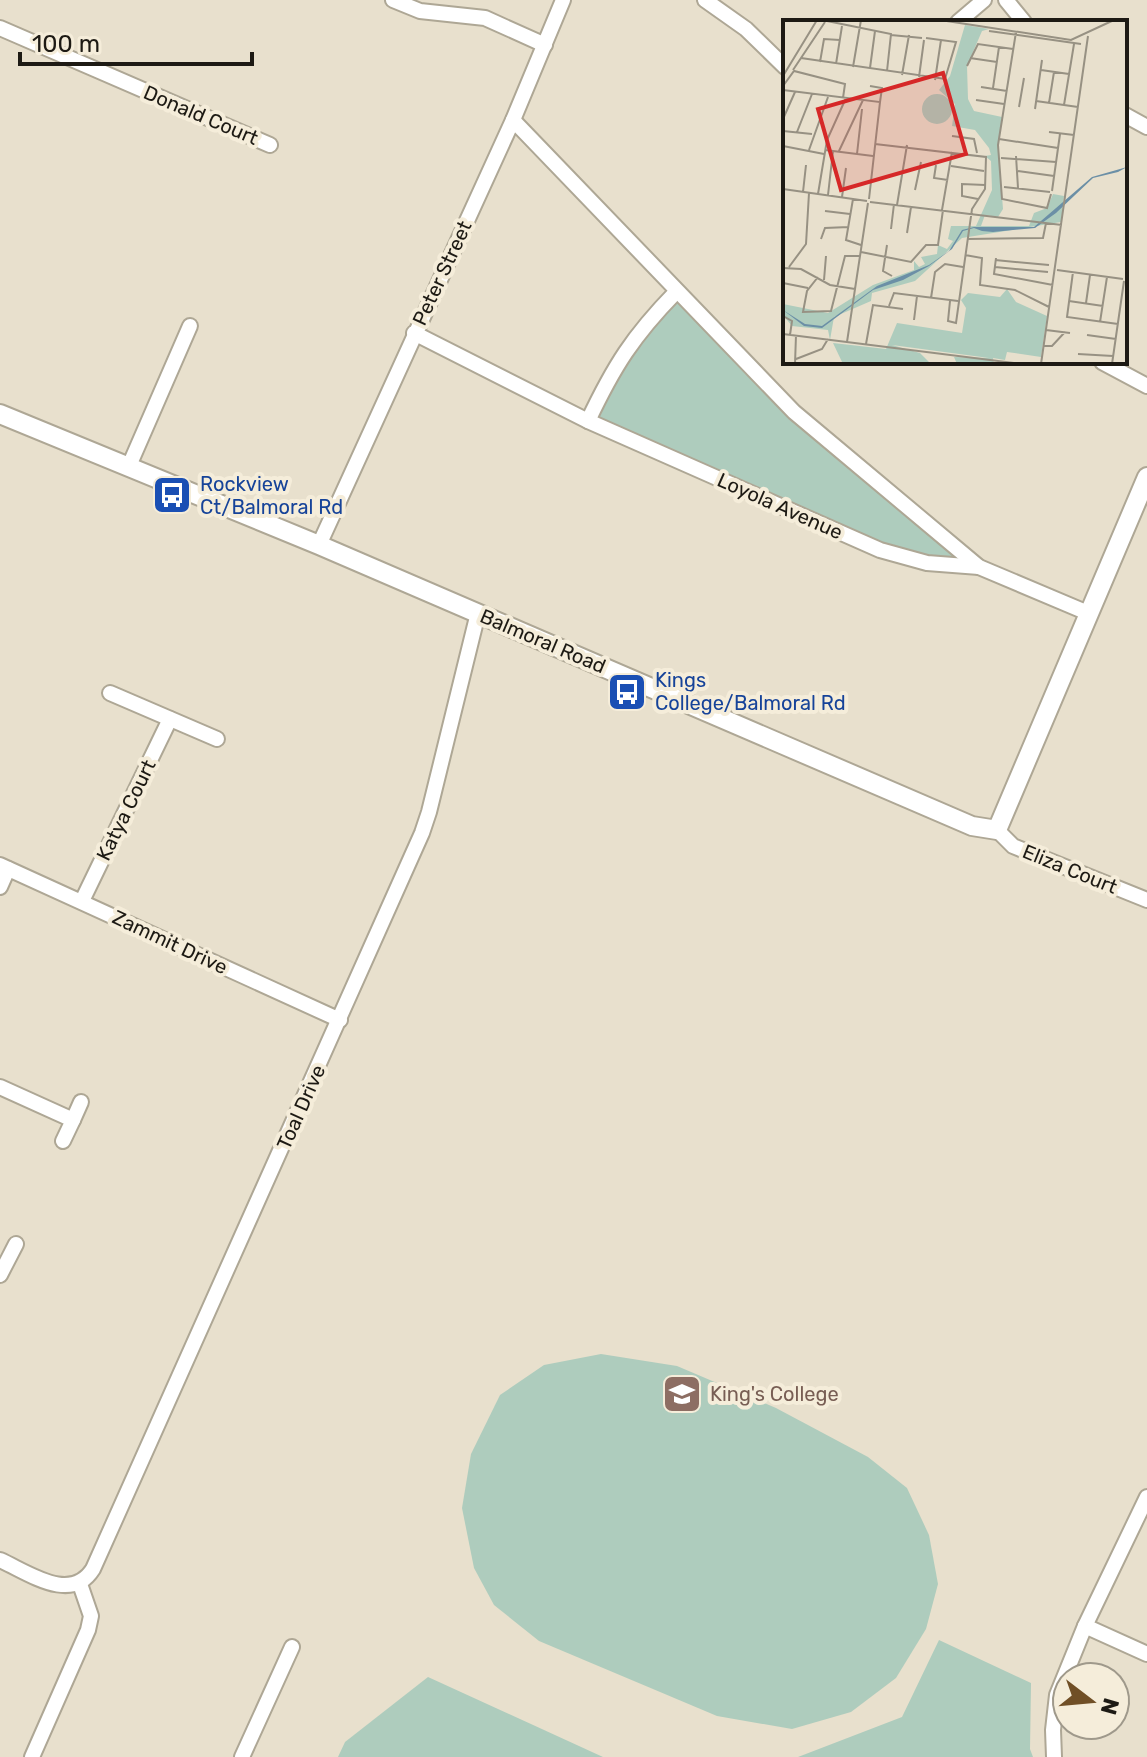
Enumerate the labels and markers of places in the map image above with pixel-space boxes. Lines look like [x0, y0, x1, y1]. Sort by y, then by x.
place label: Rockview Ct/Balmoral Rd [200, 472, 343, 519]
bus stop icon: Rockview Ct/Balmoral Rd [151, 474, 193, 516]
place label: Kings College/Balmoral Rd [655, 668, 846, 715]
bus stop icon: Kings College/Balmoral Rd [606, 671, 648, 713]
school or university icon: King's College [661, 1373, 703, 1415]
place label: King's College [710, 1382, 839, 1406]

